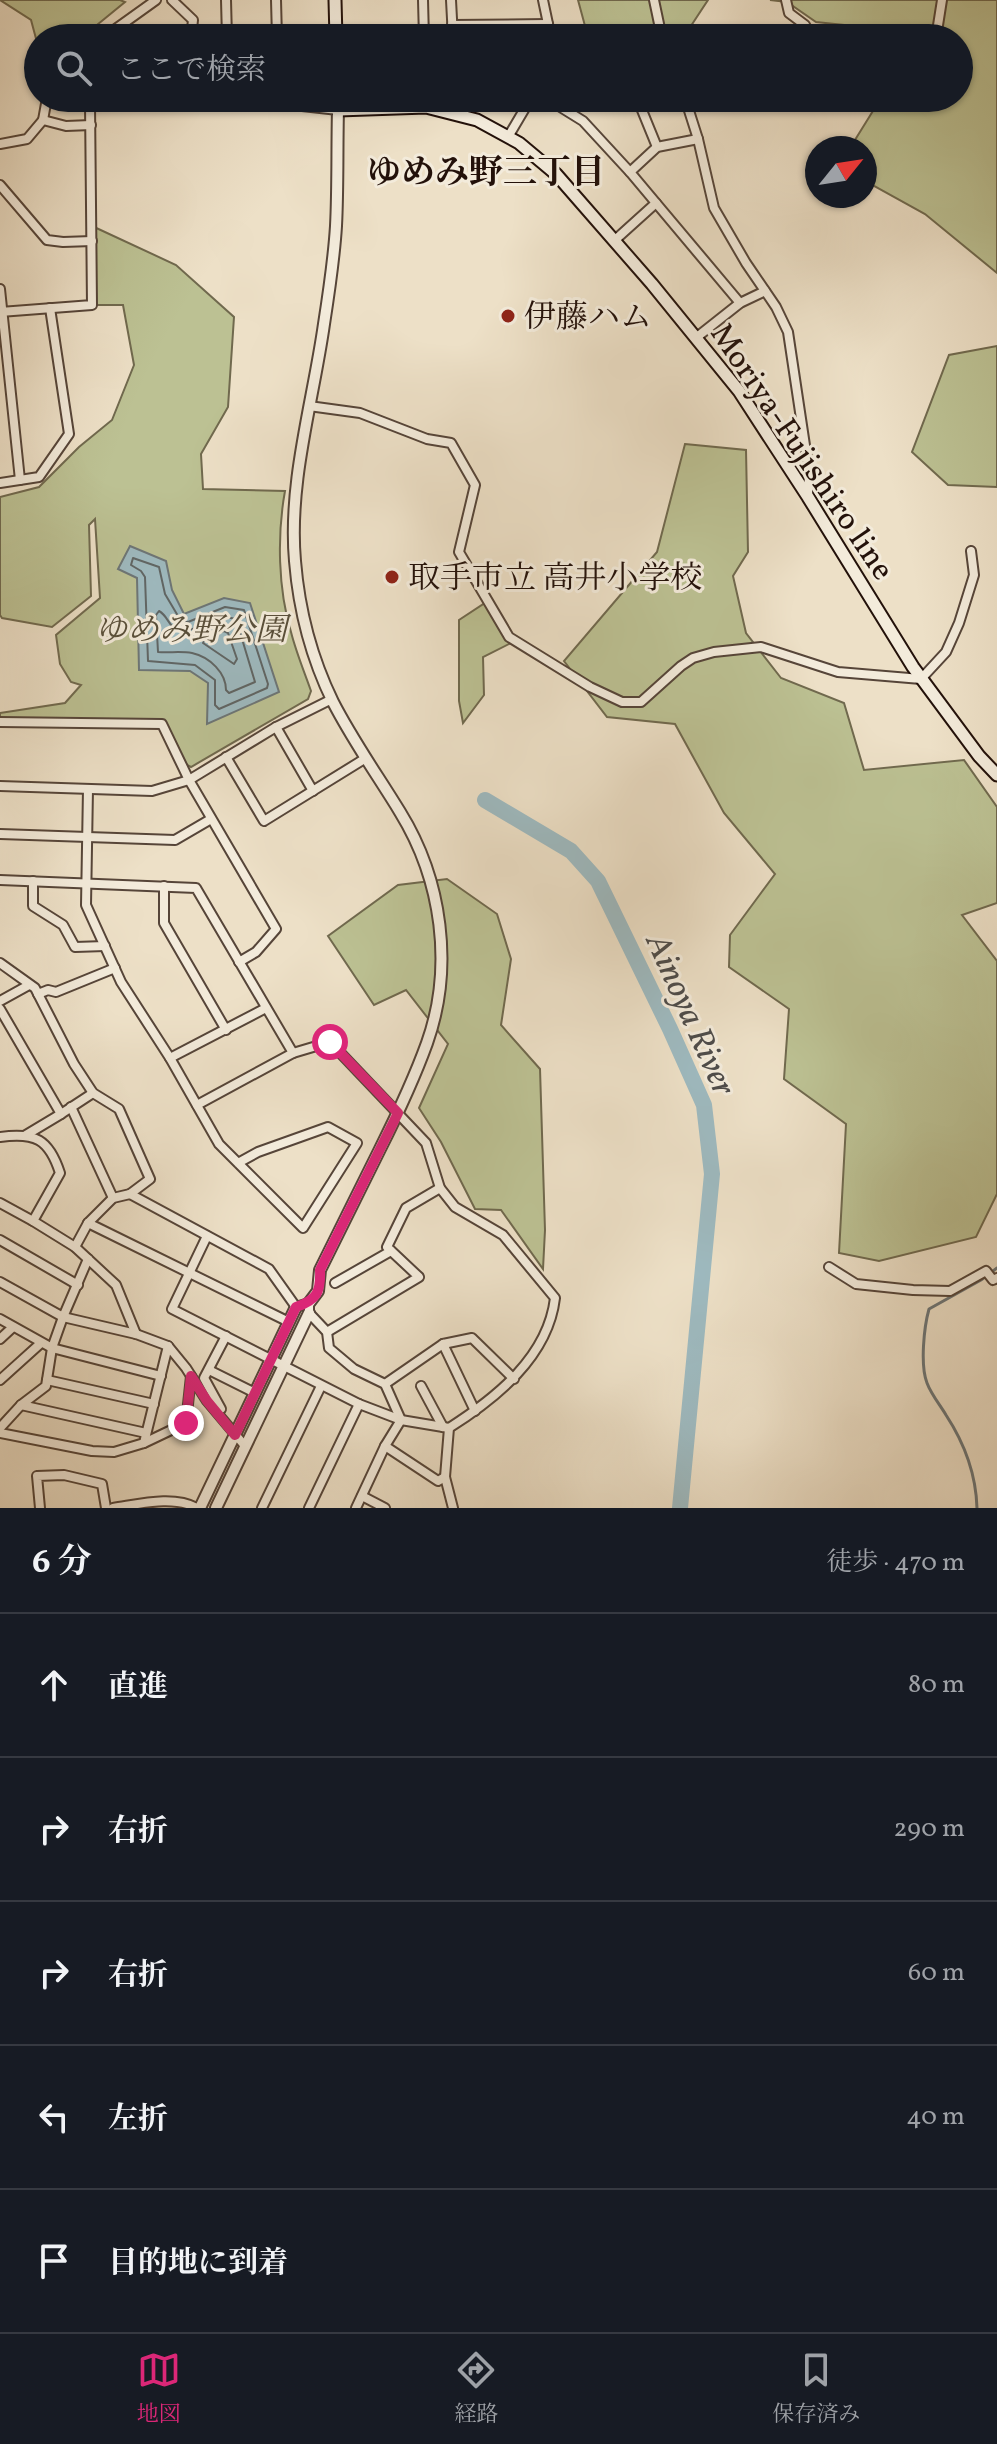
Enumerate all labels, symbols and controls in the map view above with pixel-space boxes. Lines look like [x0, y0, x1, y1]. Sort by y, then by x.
search box [24, 24, 973, 112]
icon: search [52, 46, 96, 90]
text: ここで検索 [116, 50, 266, 92]
north arrow [805, 136, 877, 208]
district label: ゆめみ野三丁目 [367, 151, 605, 198]
place label: 伊藤ハム [524, 297, 652, 341]
marker: 伊藤ハム [499, 307, 517, 325]
street label: Moriya-Fujishiro line [698, 315, 903, 590]
place label: 取手市立 高井小学校 [408, 558, 702, 602]
marker: 取手市立 高井小学校 [383, 568, 401, 586]
park label: ゆめみ野公園 [95, 610, 292, 654]
water label: Ainoya River [632, 926, 746, 1104]
route start [312, 1024, 348, 1060]
route end [168, 1405, 204, 1441]
text: 6 分 [32, 1540, 91, 1587]
text: 徒歩 · 470 m [827, 1545, 965, 1581]
icon: ahead [32, 1663, 76, 1707]
text: 直進 [108, 1667, 168, 1709]
text: 80 m [908, 1667, 965, 1703]
icon: right [32, 1807, 76, 1851]
text: 右折 [108, 1811, 168, 1853]
text: 290 m [893, 1811, 965, 1847]
icon: right [32, 1951, 76, 1995]
text: 右折 [108, 1955, 168, 1997]
text: 60 m [908, 1955, 965, 1991]
icon: left [32, 2095, 76, 2139]
text: 左折 [108, 2099, 168, 2141]
text: 40 m [906, 2099, 965, 2135]
icon: arrive [32, 2239, 76, 2283]
text: 目的地に到着 [108, 2243, 288, 2285]
tab: 地図 [137, 2348, 181, 2431]
tab: 経路 [454, 2348, 498, 2431]
tab: 保存済み [772, 2348, 860, 2431]

